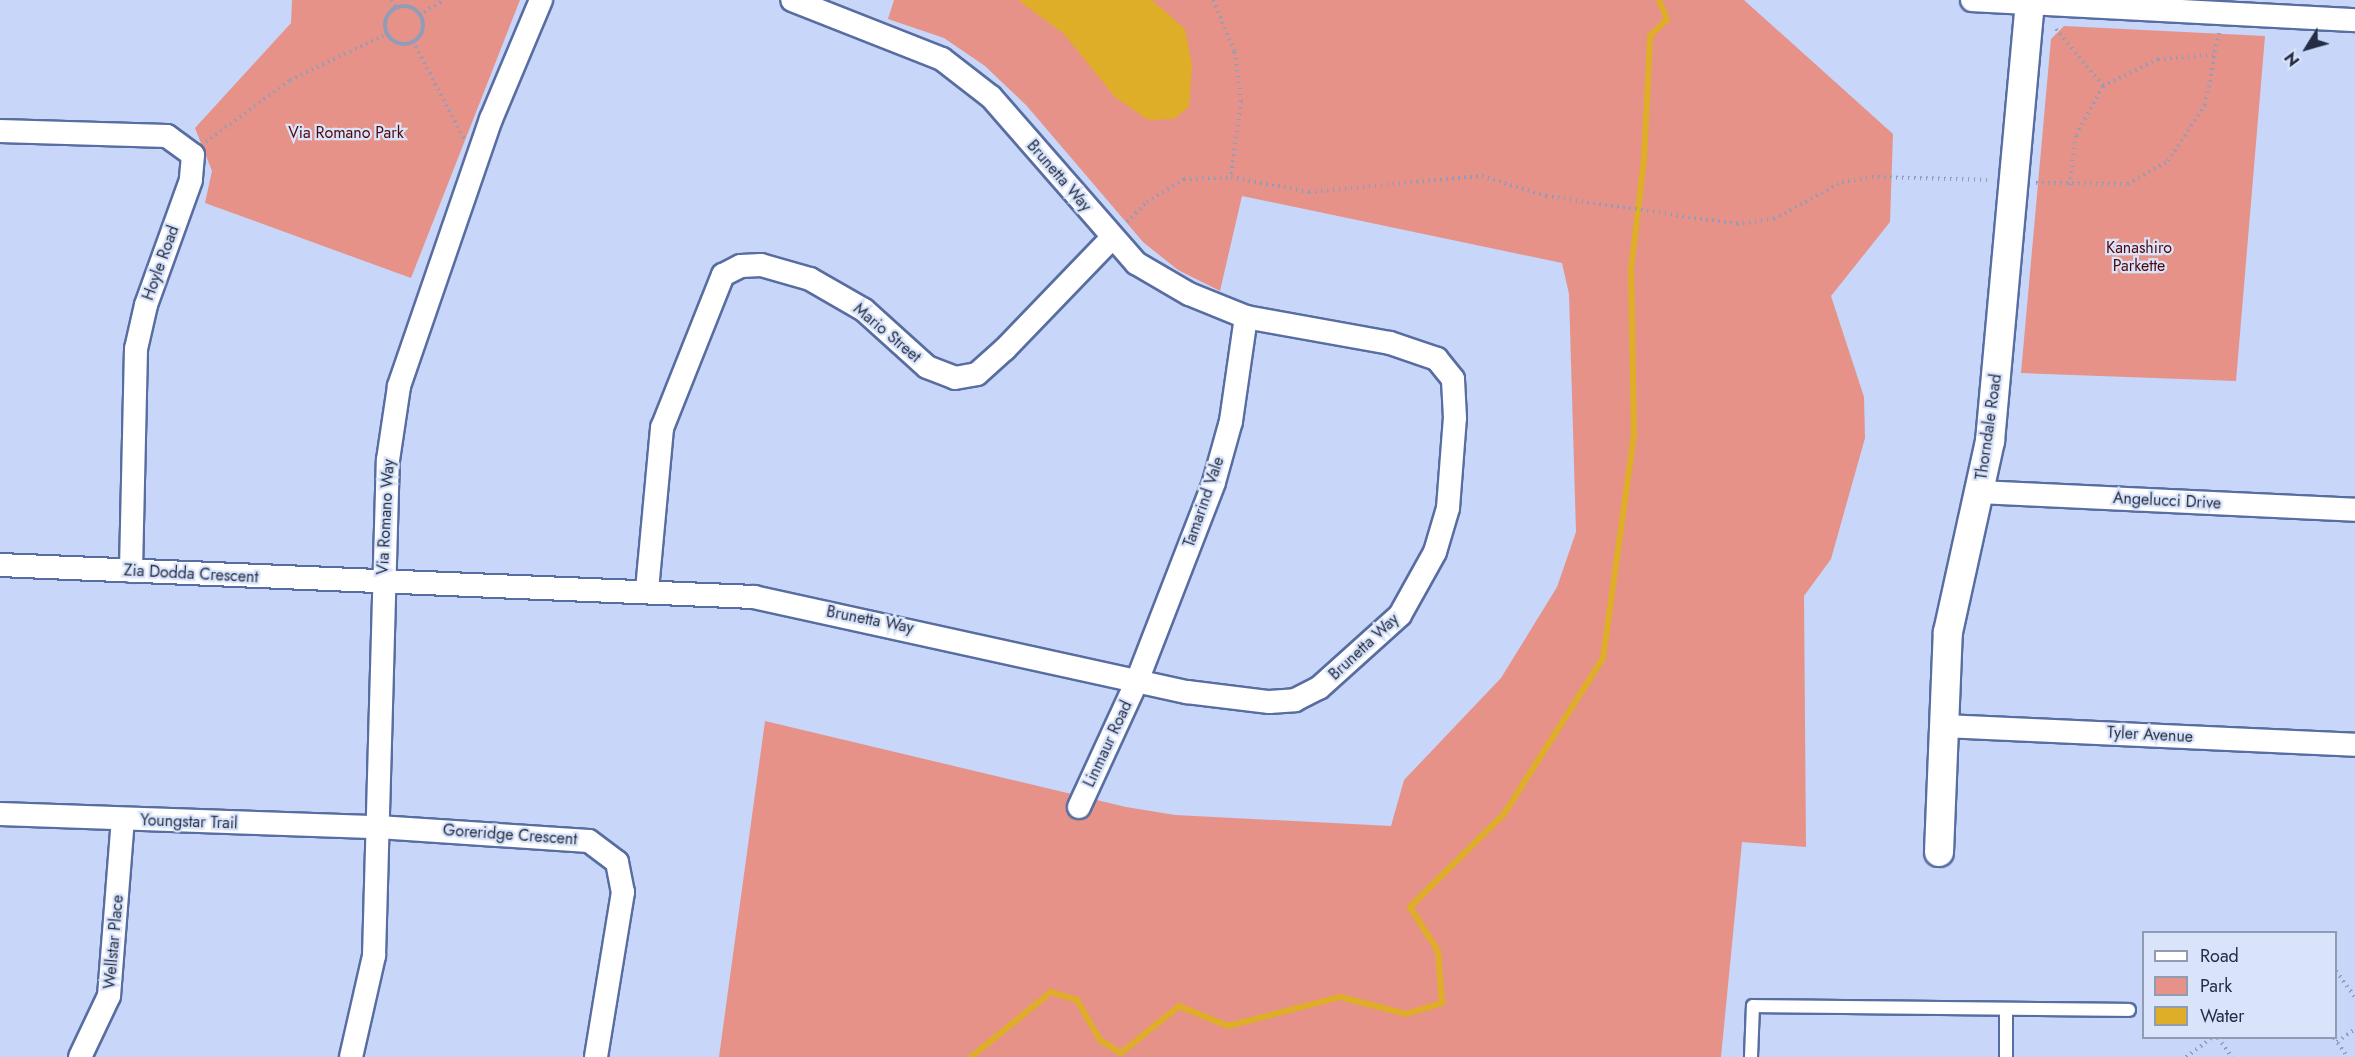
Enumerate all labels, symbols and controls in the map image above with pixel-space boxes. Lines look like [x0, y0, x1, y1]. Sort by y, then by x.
north arrow [2277, 18, 2337, 78]
text: N [2279, 47, 2305, 71]
park label: Via Romano Park [288, 123, 404, 143]
street label: Brunetta Way [1023, 136, 1095, 216]
street label: Hoyle Road [139, 223, 183, 303]
park label: Kanashiro Parkette [2106, 238, 2172, 276]
street label: Mario Street [849, 299, 925, 367]
street label: Thorndale Road [1972, 373, 2006, 481]
street label: Tamarind Vale [1180, 454, 1228, 550]
street label: Via Romano Way [373, 459, 399, 575]
street label: Angelucci Drive [2112, 489, 2222, 513]
street label: Zia Dodda Crescent [123, 561, 259, 587]
street label: Brunetta Way [825, 602, 915, 638]
street label: Brunetta Way [1325, 610, 1403, 684]
street label: Linmaur Road [1080, 698, 1136, 790]
street label: Tyler Avenue [2107, 723, 2193, 747]
street label: Youngstar Trail [140, 811, 238, 833]
street label: Goreridge Crescent [442, 821, 578, 849]
street label: Wellstar Place [100, 894, 128, 990]
legend [2142, 931, 2337, 1039]
text: Road [2200, 943, 2239, 969]
text: Park [2200, 973, 2232, 999]
text: Water [2200, 1003, 2244, 1029]

